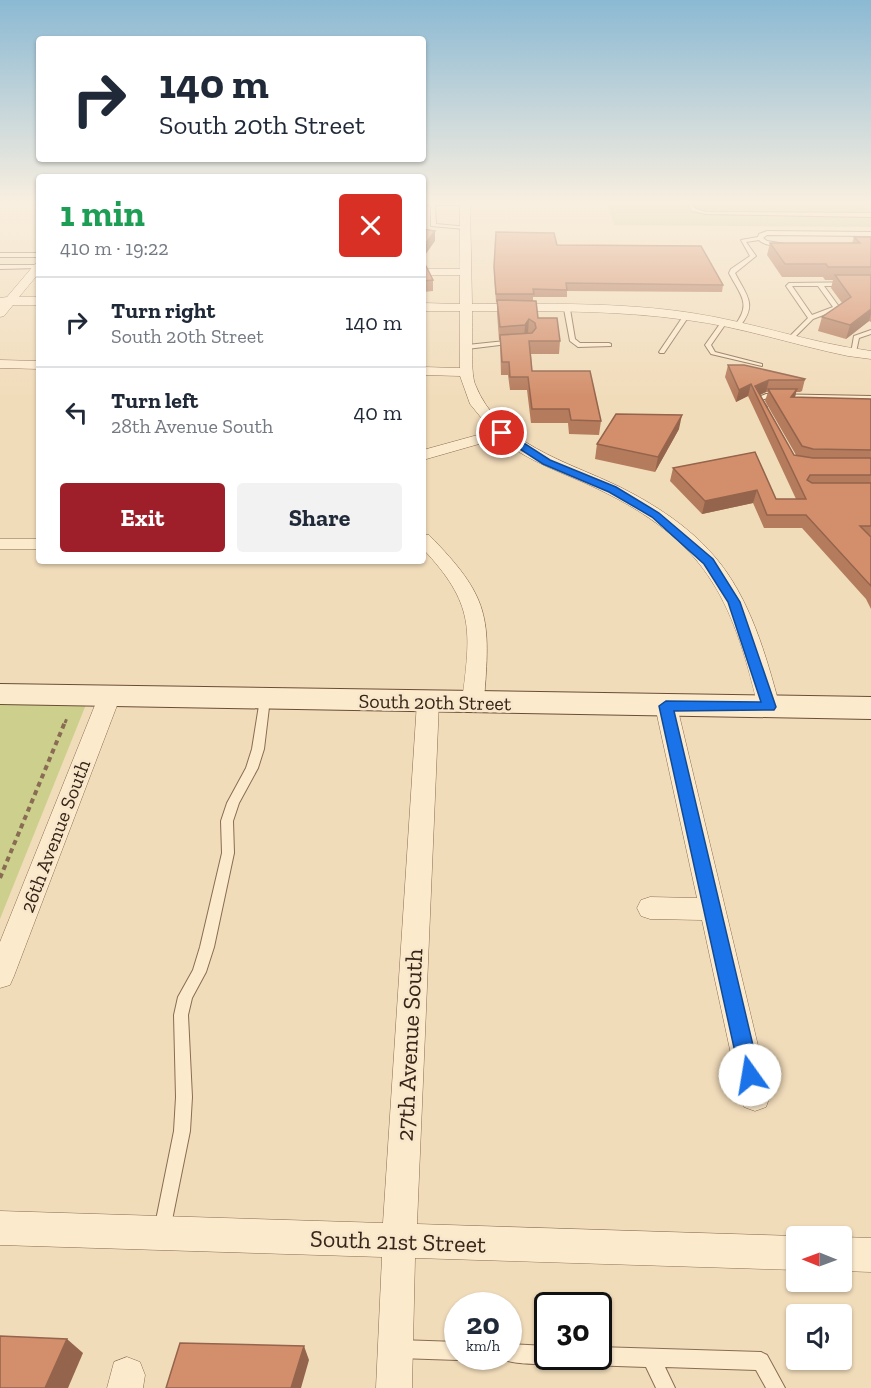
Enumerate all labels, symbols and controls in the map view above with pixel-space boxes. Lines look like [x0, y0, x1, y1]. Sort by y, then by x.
text: 140 m [159, 58, 269, 109]
icon: right [60, 60, 138, 138]
text: South 20th Street [159, 109, 365, 141]
text: 1 min [60, 192, 145, 235]
button: close [339, 194, 402, 257]
text: 410 m · 19:22 [60, 236, 169, 260]
text: Turn right [111, 297, 215, 324]
icon: right [60, 306, 93, 339]
text: 140 m [345, 309, 402, 336]
text: South 20th Street [111, 324, 264, 348]
text: Turn left [111, 387, 198, 414]
icon: left [60, 396, 93, 429]
text: 40 m [353, 399, 402, 426]
pin [476, 407, 527, 458]
text: 28th Avenue South [111, 414, 273, 438]
icon: arrive [485, 416, 518, 449]
button: Exit [60, 483, 225, 552]
button: Share [237, 483, 402, 552]
street label: South 20th Street [359, 689, 512, 715]
street label: 26th Avenue South [15, 755, 96, 916]
street label: 27th Avenue South [389, 947, 429, 1142]
position arrow [718, 1043, 782, 1107]
street label: South 21st Street [310, 1223, 486, 1259]
north arrow [786, 1226, 852, 1292]
map controls [786, 1226, 852, 1370]
speed limit sign: 30 [534, 1292, 612, 1370]
button: sound [786, 1304, 852, 1370]
text: 20 [466, 1306, 500, 1342]
text: km/h [466, 1337, 500, 1355]

